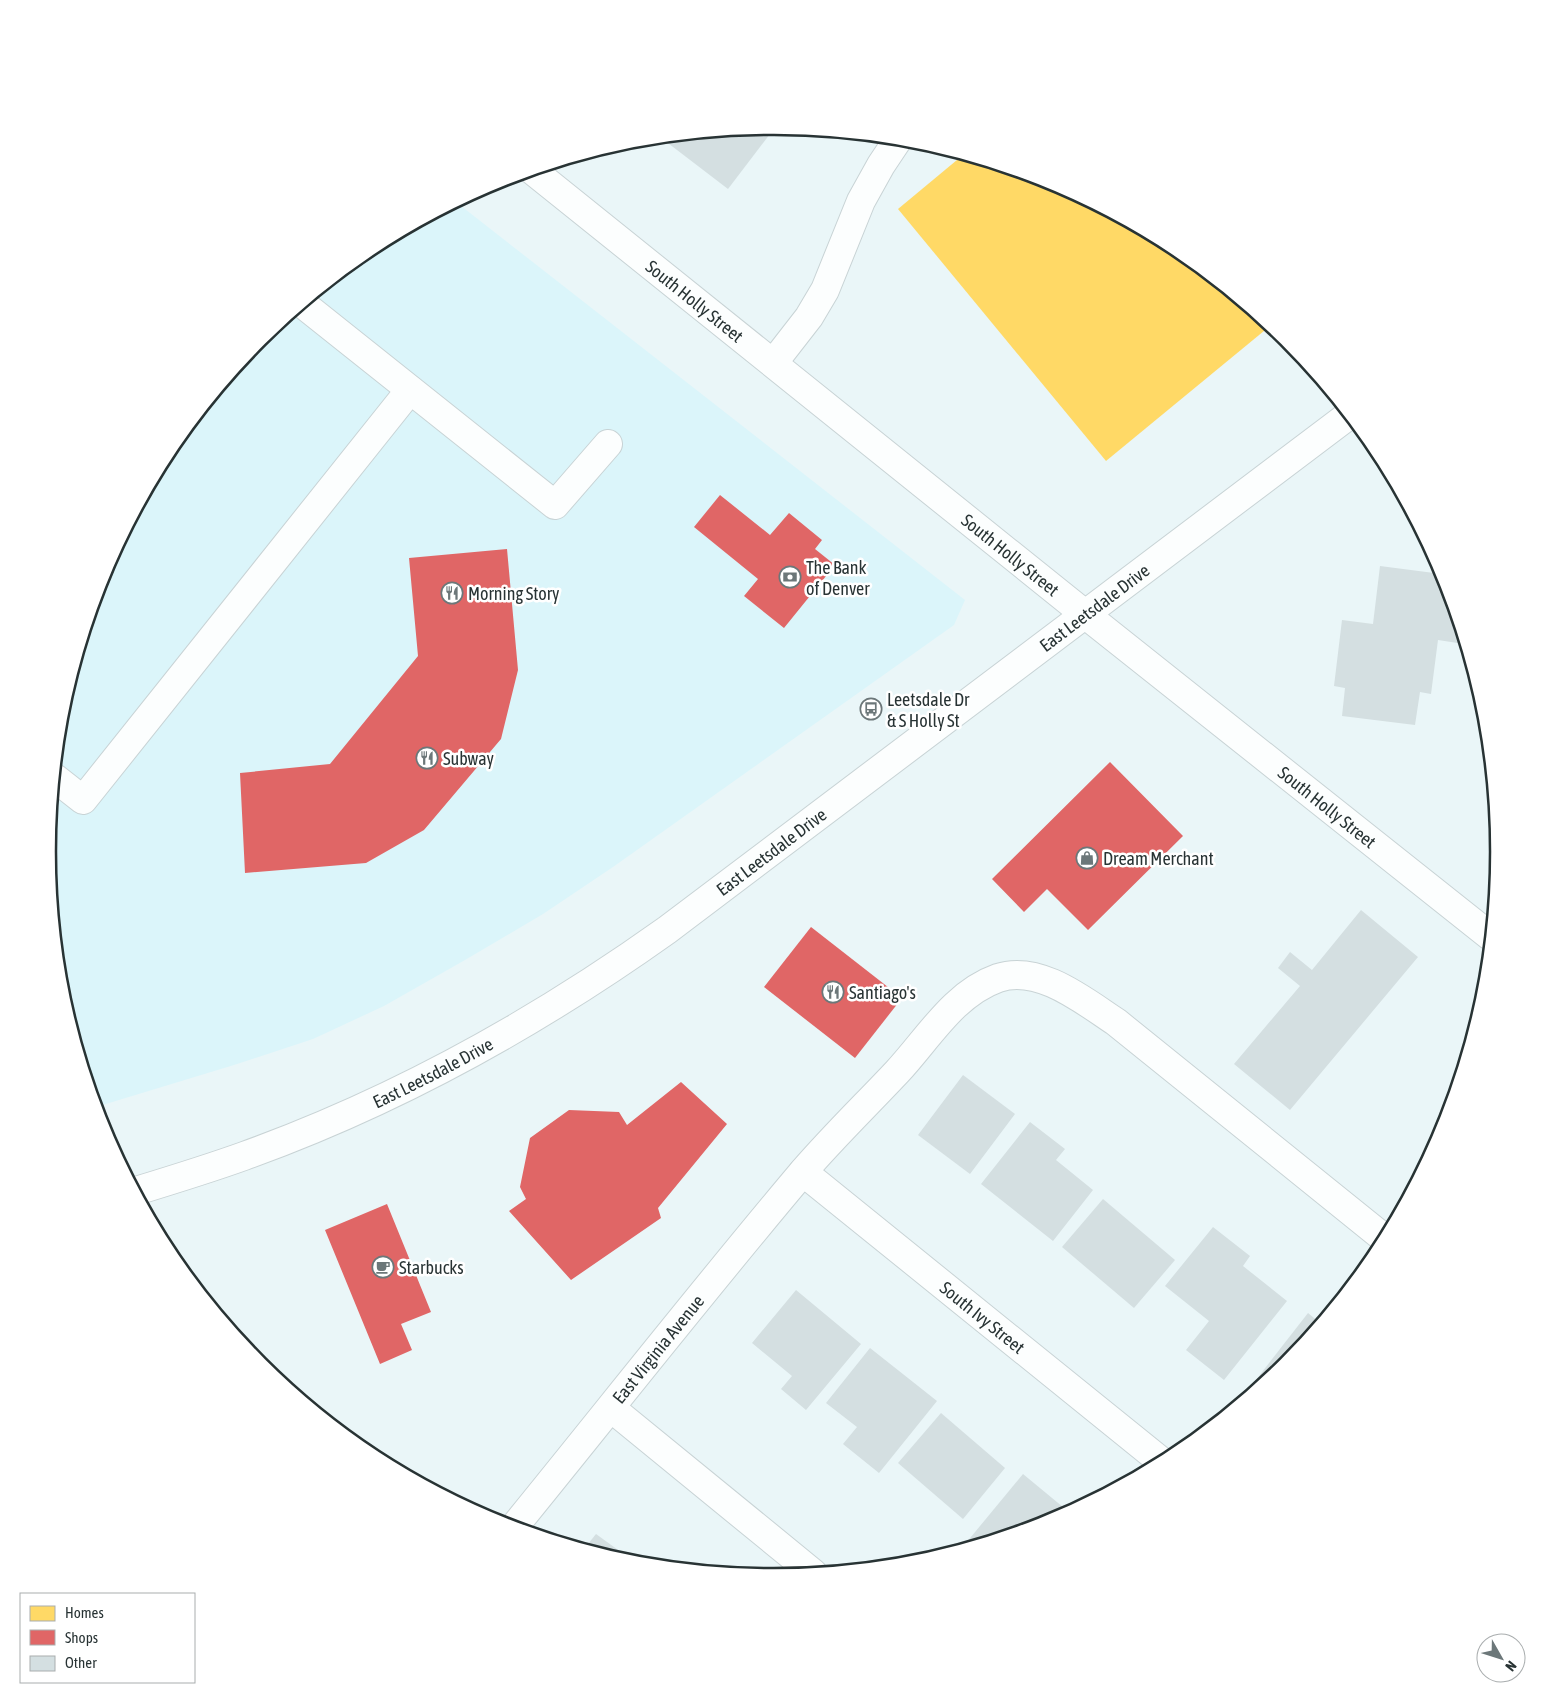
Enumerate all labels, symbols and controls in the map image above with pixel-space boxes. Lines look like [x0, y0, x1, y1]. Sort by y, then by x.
street label: South Holly Street [642, 255, 748, 346]
street label: South Holly Street [958, 509, 1064, 600]
place label: The Bank of Denver [806, 557, 870, 599]
street label: East Leetsdale Drive [1035, 559, 1153, 656]
bank icon: The Bank of Denver [778, 565, 802, 589]
restaurant icon: Morning Story [440, 581, 464, 605]
place label: Morning Story [468, 583, 559, 604]
place label: Leetsdale Dr & S Holly St [887, 689, 970, 731]
bus stop icon: Leetsdale Dr & S Holly St [859, 697, 883, 721]
restaurant icon: Subway [415, 746, 439, 770]
place label: Subway [443, 748, 494, 769]
street label: South Holly Street [1274, 762, 1381, 852]
street label: East Leetsdale Drive [712, 803, 830, 900]
shop icon: Dream Merchant [1075, 846, 1099, 870]
place label: Dream Merchant [1103, 848, 1214, 869]
restaurant icon: Santiago's [821, 980, 845, 1004]
place label: Santiago's [849, 982, 916, 1003]
street label: East Leetsdale Drive [369, 1033, 496, 1112]
cafe icon: Starbucks [371, 1255, 395, 1279]
place label: Starbucks [399, 1257, 464, 1278]
street label: South Ivy Street [936, 1277, 1029, 1358]
street label: East Virginia Avenue [608, 1290, 708, 1407]
legend [20, 1593, 195, 1683]
text: Homes [65, 1604, 104, 1621]
text: Shops [65, 1629, 98, 1646]
north arrow [1476, 1633, 1526, 1683]
text: Other [65, 1654, 97, 1671]
text: N [1502, 1658, 1520, 1674]

